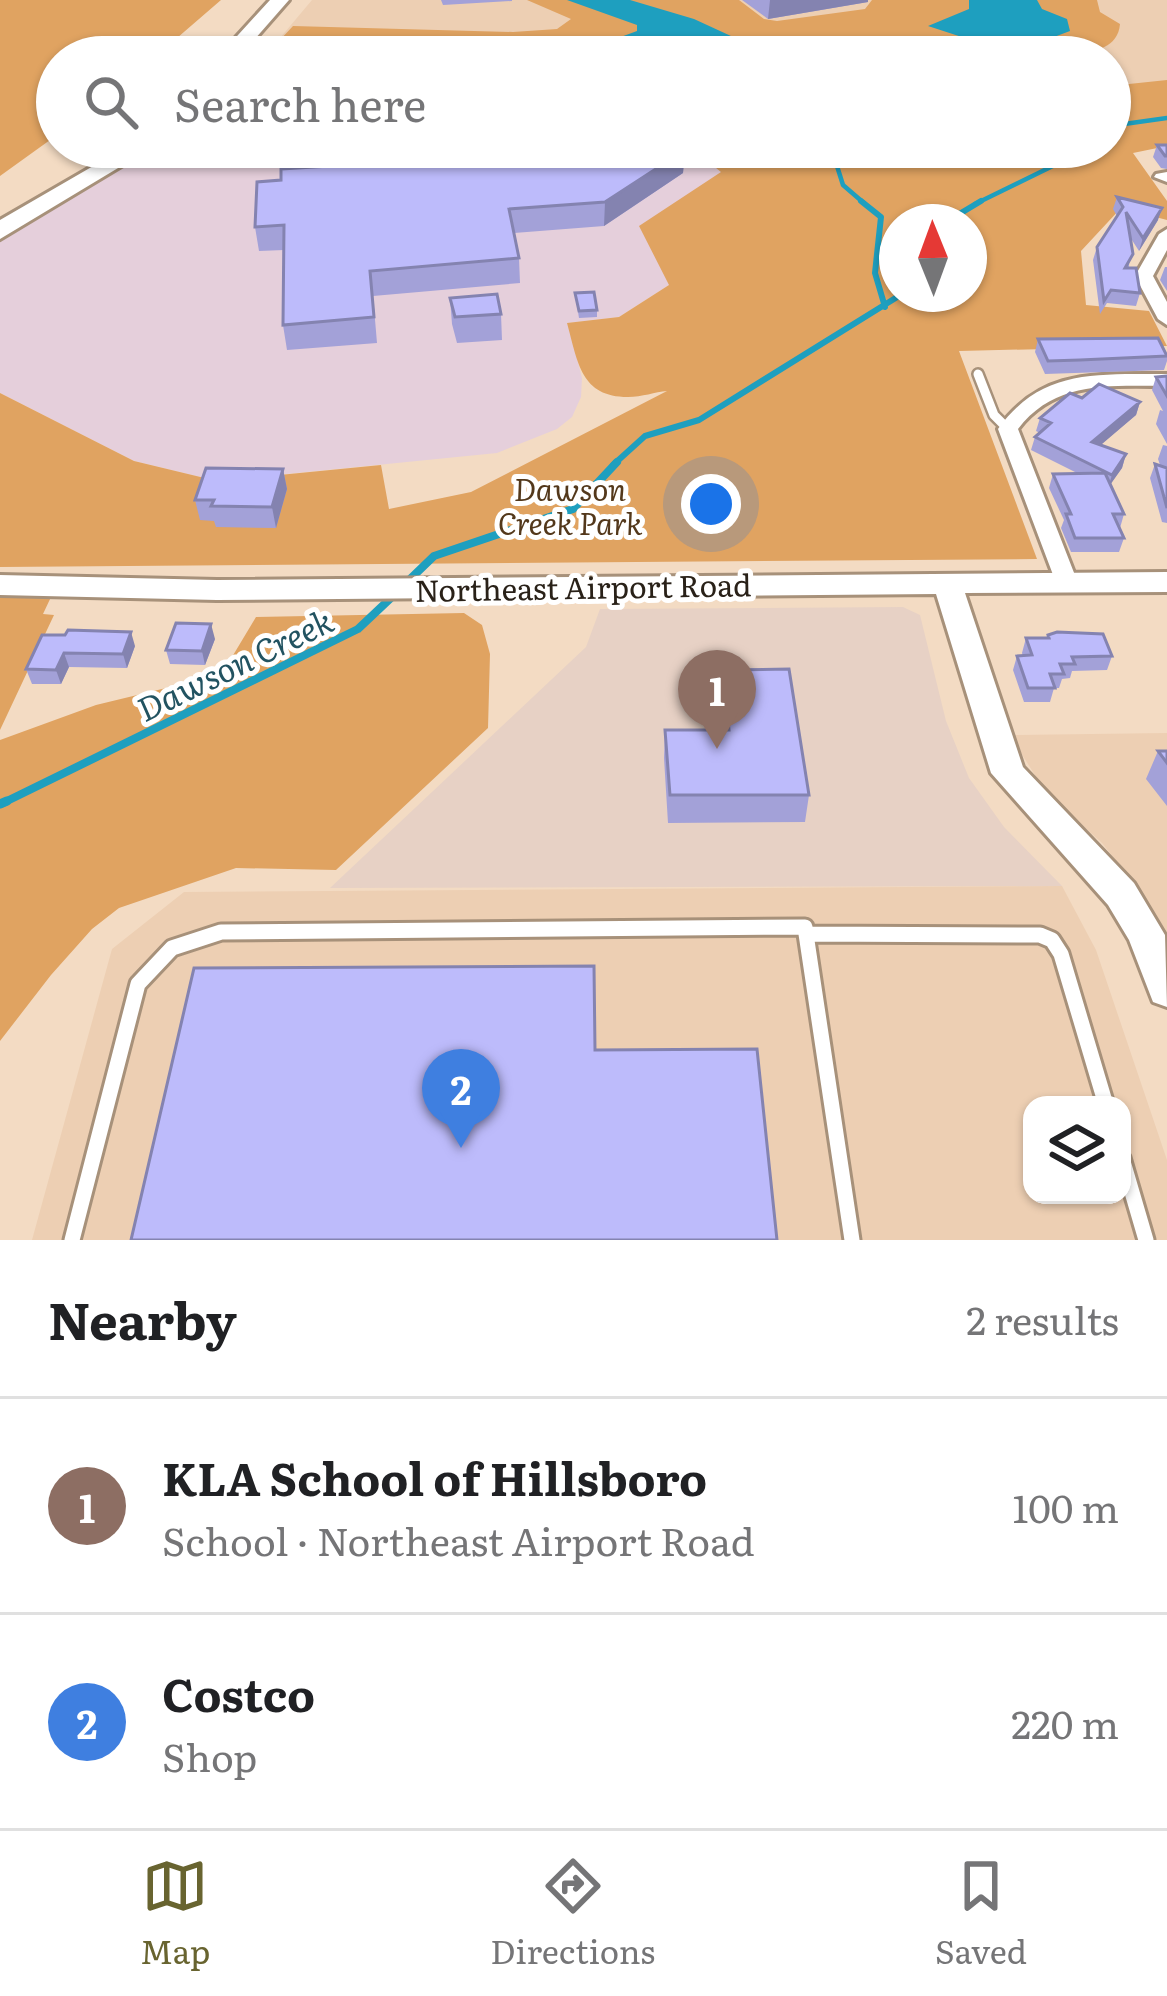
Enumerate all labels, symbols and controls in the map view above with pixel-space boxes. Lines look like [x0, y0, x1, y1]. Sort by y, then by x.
search box [36, 36, 1131, 168]
icon: search [78, 69, 144, 135]
text: Search here [174, 69, 426, 136]
north arrow [879, 204, 987, 312]
park label: Dawson Creek Park [498, 466, 643, 544]
your location [681, 474, 741, 534]
street label: Northeast Airport Road [414, 561, 752, 611]
water label: Dawson Creek [128, 594, 340, 732]
pin: 1 [678, 650, 756, 749]
pin: 2 [422, 1049, 500, 1148]
map controls [1023, 1096, 1131, 1204]
button: layers [1023, 1096, 1131, 1204]
text: Nearby [48, 1280, 237, 1356]
text: 2 results [966, 1289, 1119, 1347]
text: KLA School of Hillsboro [162, 1443, 707, 1510]
text: 1 [79, 1477, 95, 1535]
text: 100 m [1012, 1477, 1119, 1535]
text: School · Northeast Airport Road [162, 1510, 755, 1568]
text: Costco [162, 1659, 315, 1726]
text: 2 [77, 1693, 97, 1751]
text: 220 m [1011, 1693, 1119, 1751]
text: Shop [162, 1726, 257, 1784]
tab: Map [140, 1853, 210, 1974]
tab: Directions [490, 1853, 655, 1974]
tab: Saved [935, 1853, 1027, 1974]

